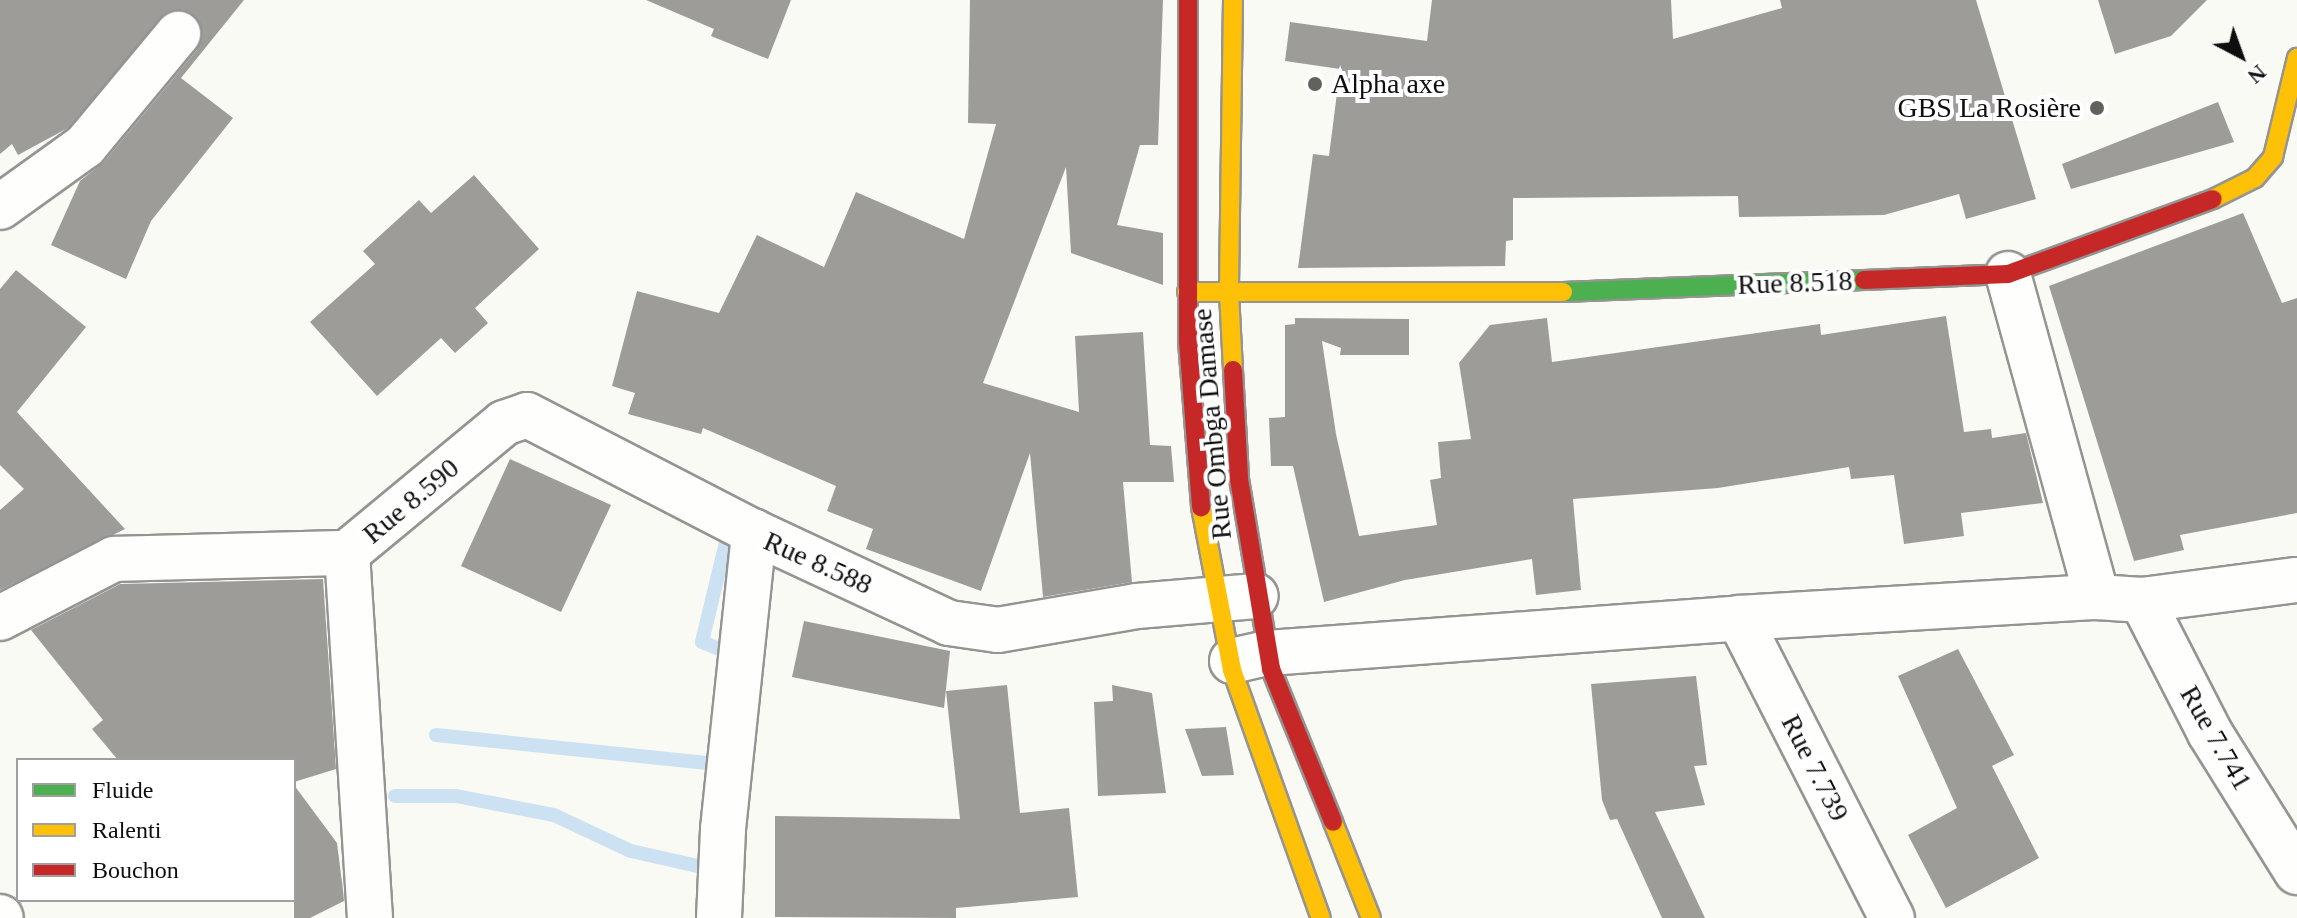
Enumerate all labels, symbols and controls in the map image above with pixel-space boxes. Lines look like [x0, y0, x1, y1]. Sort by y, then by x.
north arrow [2201, 16, 2281, 96]
text: N [2243, 60, 2271, 89]
place label: Alpha axe [1331, 67, 1445, 101]
marker: Alpha axe [1306, 75, 1324, 93]
place label: GBS La Rosière [1897, 91, 2081, 125]
marker: GBS La Rosière [2088, 99, 2106, 117]
street label: Rue 8.518 [1737, 264, 1853, 302]
street label: Rue Ombga Damase [1185, 307, 1239, 541]
street label: Rue 8.590 [356, 451, 466, 551]
street label: Rue 8.588 [759, 524, 877, 602]
street label: Rue 7.741 [2173, 680, 2259, 796]
street label: Rue 7.739 [1774, 709, 1856, 827]
legend [16, 758, 296, 902]
text: Fluide [92, 777, 153, 803]
text: Ralenti [92, 817, 161, 843]
text: Bouchon [92, 857, 179, 883]

